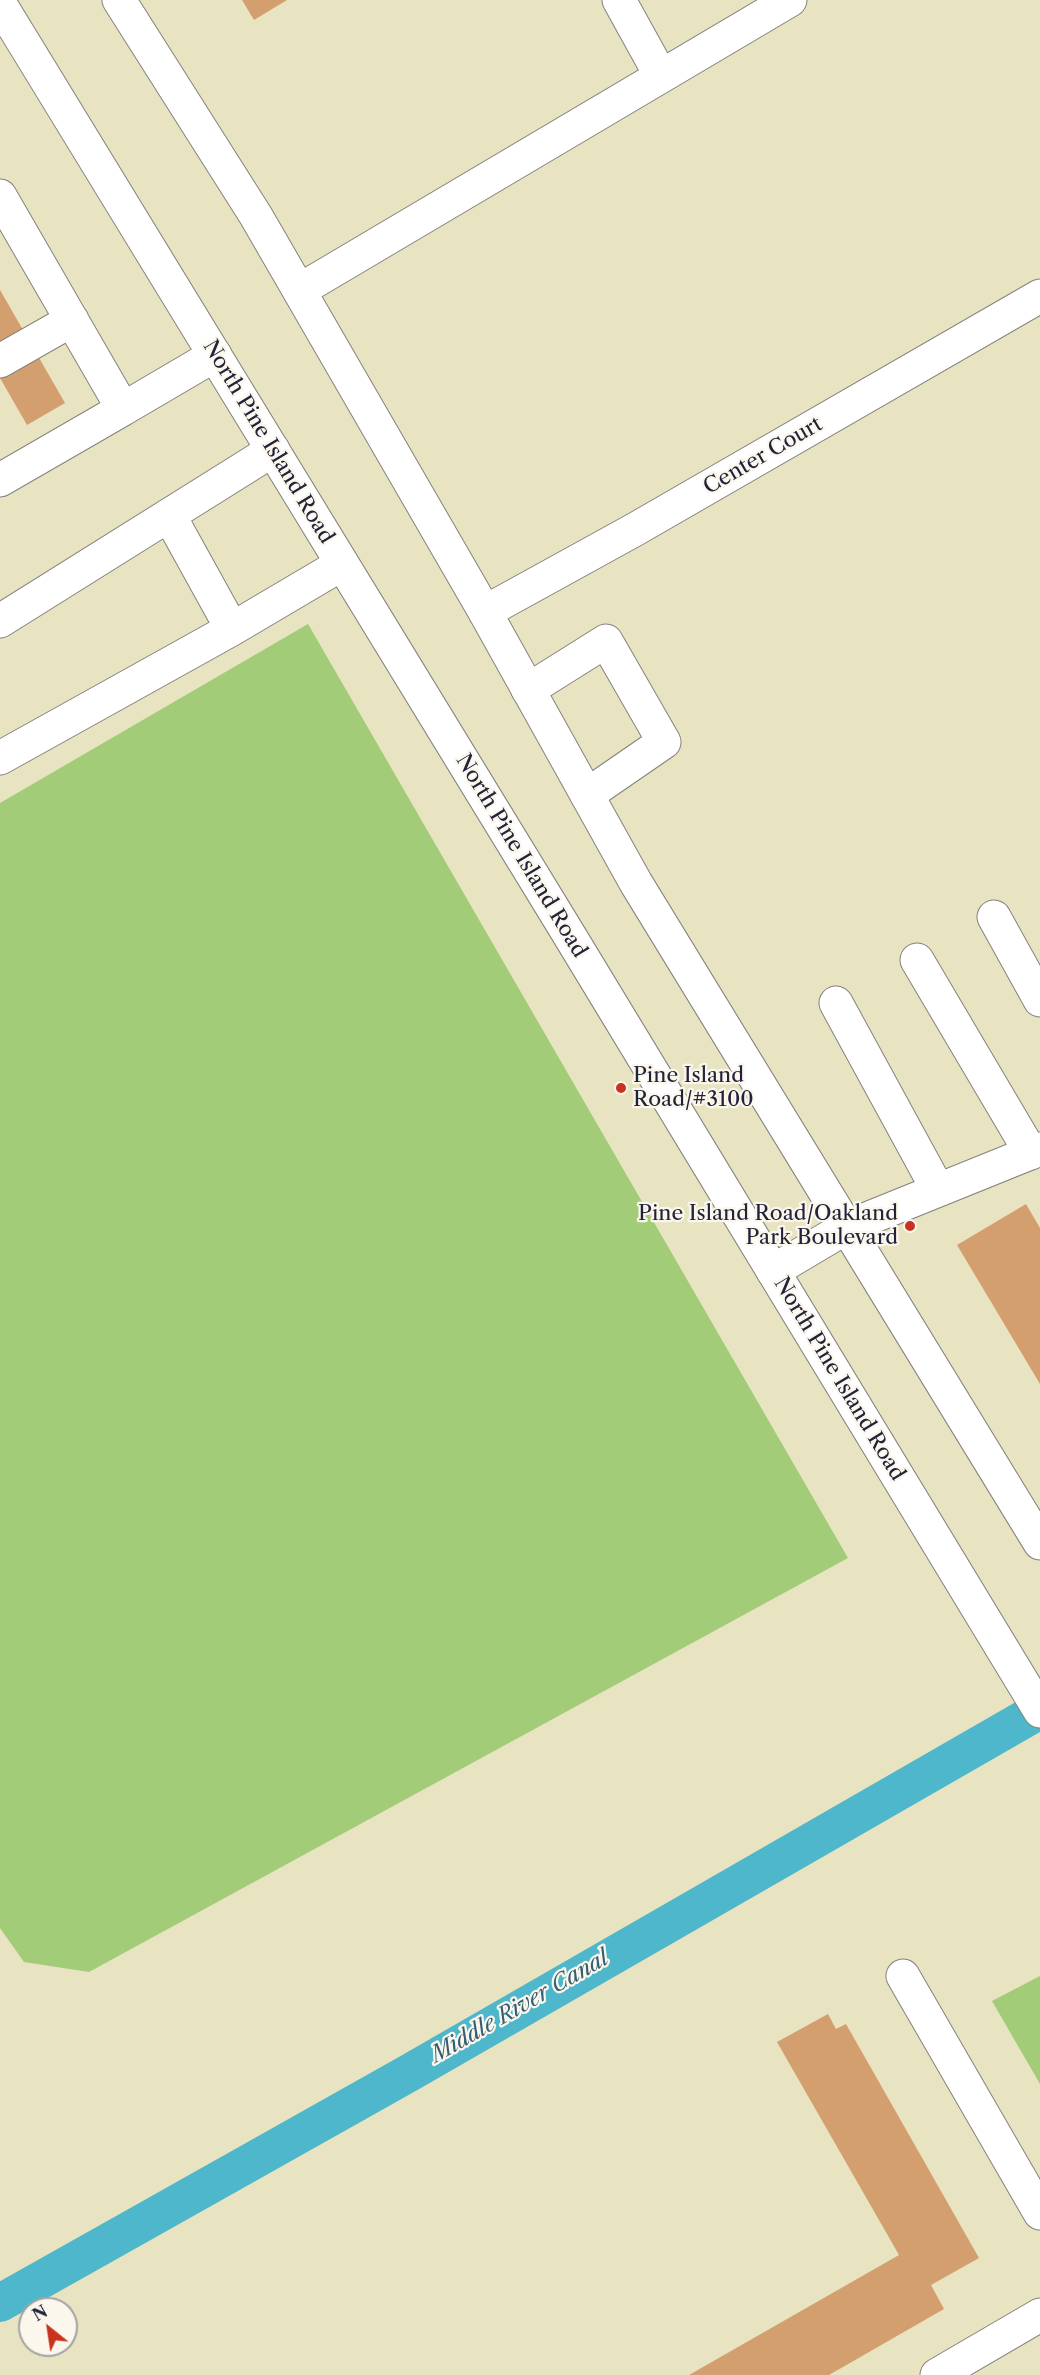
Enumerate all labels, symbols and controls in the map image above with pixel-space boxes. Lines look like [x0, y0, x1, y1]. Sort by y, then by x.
street label: North Pine Island Road [197, 336, 339, 548]
street label: Center Court [699, 412, 827, 500]
street label: North Pine Island Road [450, 750, 592, 962]
place label: Pine Island Road/#3100 [633, 1063, 754, 1113]
marker: Pine Island Road/#3100 [614, 1081, 628, 1095]
place label: Pine Island Road/Oakland Park Boulevard [638, 1201, 898, 1251]
marker: Pine Island Road/Oakland Park Boulevard [903, 1219, 917, 1233]
street label: North Pine Island Road [768, 1273, 910, 1485]
water label: Middle River Canal [426, 1945, 614, 2069]
north arrow [18, 2297, 78, 2357]
text: N [29, 2301, 51, 2325]

